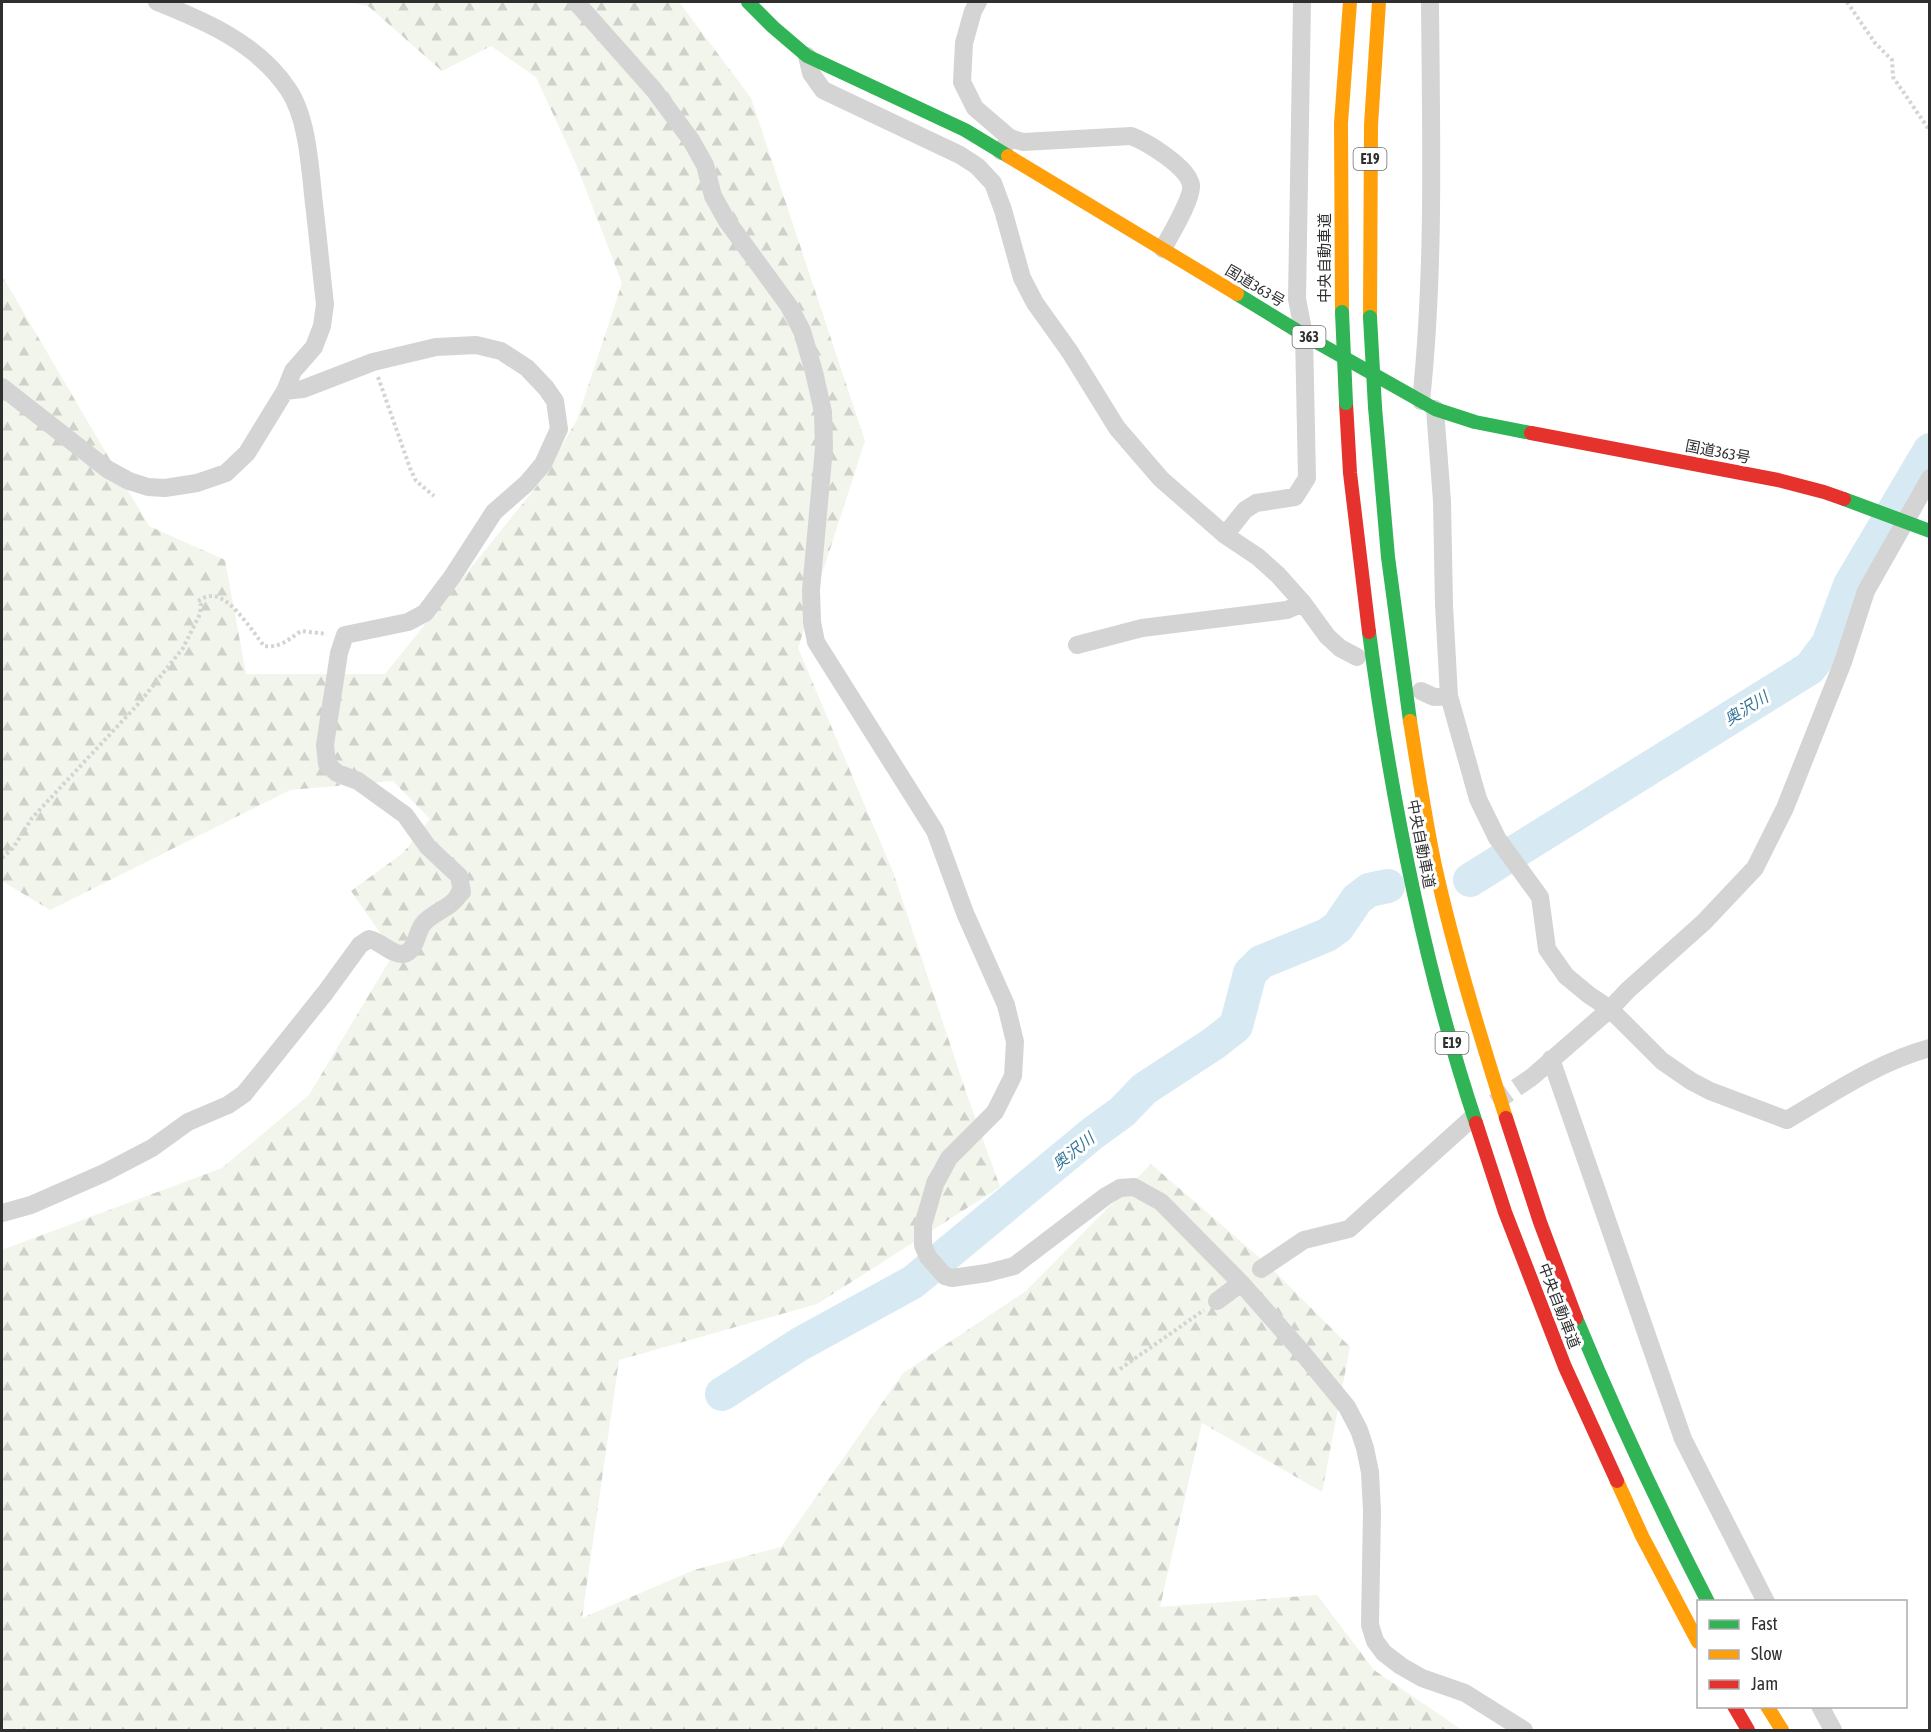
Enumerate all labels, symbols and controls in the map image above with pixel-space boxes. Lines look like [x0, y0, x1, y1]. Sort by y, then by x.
road number: E19 [1354, 148, 1386, 170]
street label: 中央自動車道 [1316, 213, 1333, 303]
street label: 国道363号 [1223, 261, 1288, 310]
road number: 363 [1292, 326, 1326, 348]
street label: 国道363号 [1684, 437, 1752, 466]
water label: 奥沢川 [1721, 687, 1773, 728]
street label: 中央自動車道 [1405, 798, 1438, 890]
road number: E19 [1436, 1032, 1468, 1054]
water label: 奥沢川 [1049, 1128, 1099, 1173]
street label: 中央自動車道 [1535, 1261, 1584, 1351]
legend [1697, 1600, 1907, 1708]
text: Fast [1751, 1613, 1778, 1634]
text: Slow [1751, 1643, 1782, 1664]
text: Jam [1751, 1673, 1778, 1694]

